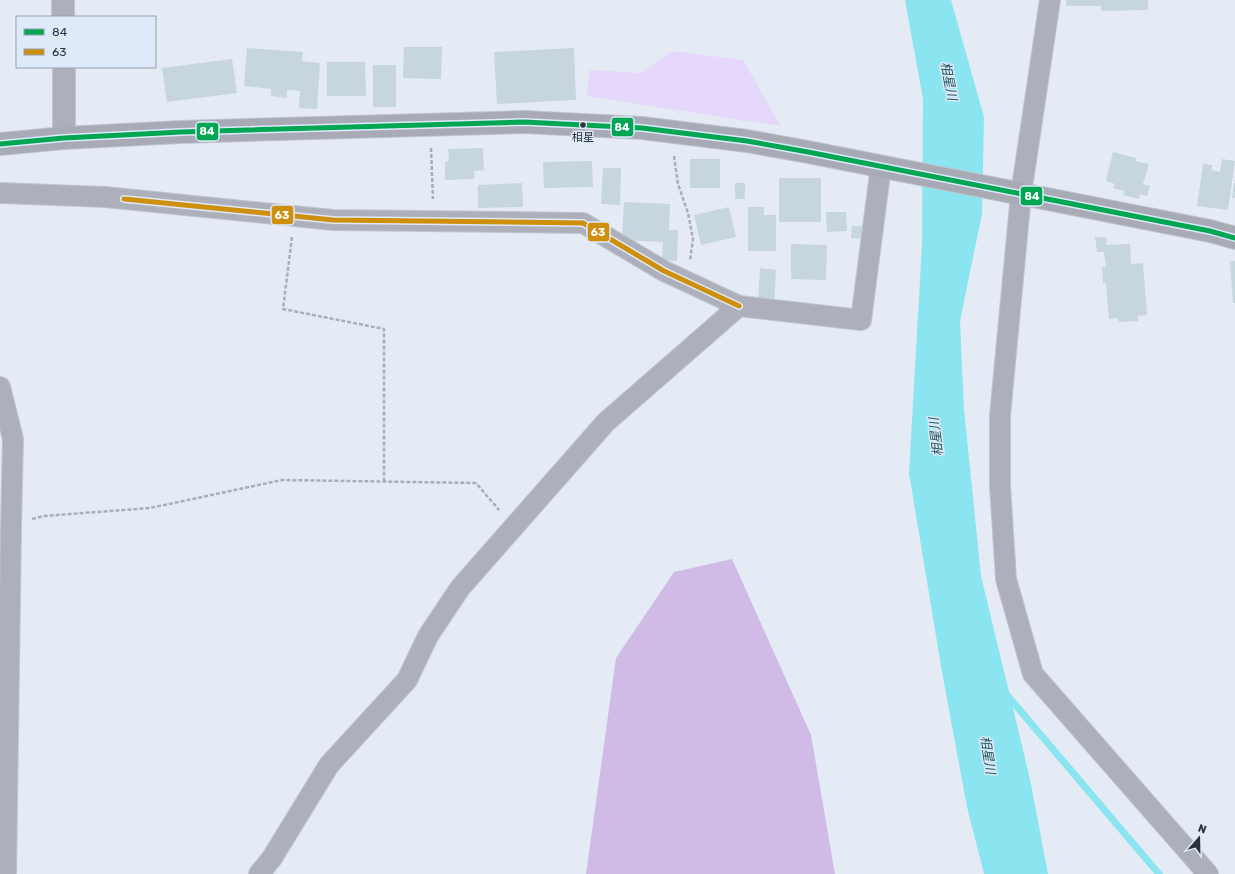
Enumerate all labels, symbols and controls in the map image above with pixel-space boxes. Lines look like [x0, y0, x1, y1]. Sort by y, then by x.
legend [16, 16, 156, 68]
text: 84 [52, 25, 68, 39]
text: 63 [52, 45, 66, 59]
water label: 相星川 [938, 60, 960, 104]
line badge: 84 [611, 117, 634, 137]
marker: 相星 [578, 120, 588, 130]
text: 84 [615, 121, 630, 134]
line badge: 84 [196, 122, 219, 141]
text: 84 [200, 125, 215, 138]
place label: 相星 [572, 131, 594, 144]
line badge: 84 [1020, 186, 1043, 206]
text: 84 [1025, 190, 1040, 203]
line badge: 63 [271, 205, 294, 225]
text: 63 [275, 209, 289, 222]
line badge: 63 [587, 222, 610, 242]
text: 63 [591, 226, 605, 239]
water label: 相星川 [926, 415, 946, 457]
water label: 相星川 [978, 735, 999, 777]
north arrow [1179, 818, 1219, 858]
text: N [1196, 822, 1208, 837]

